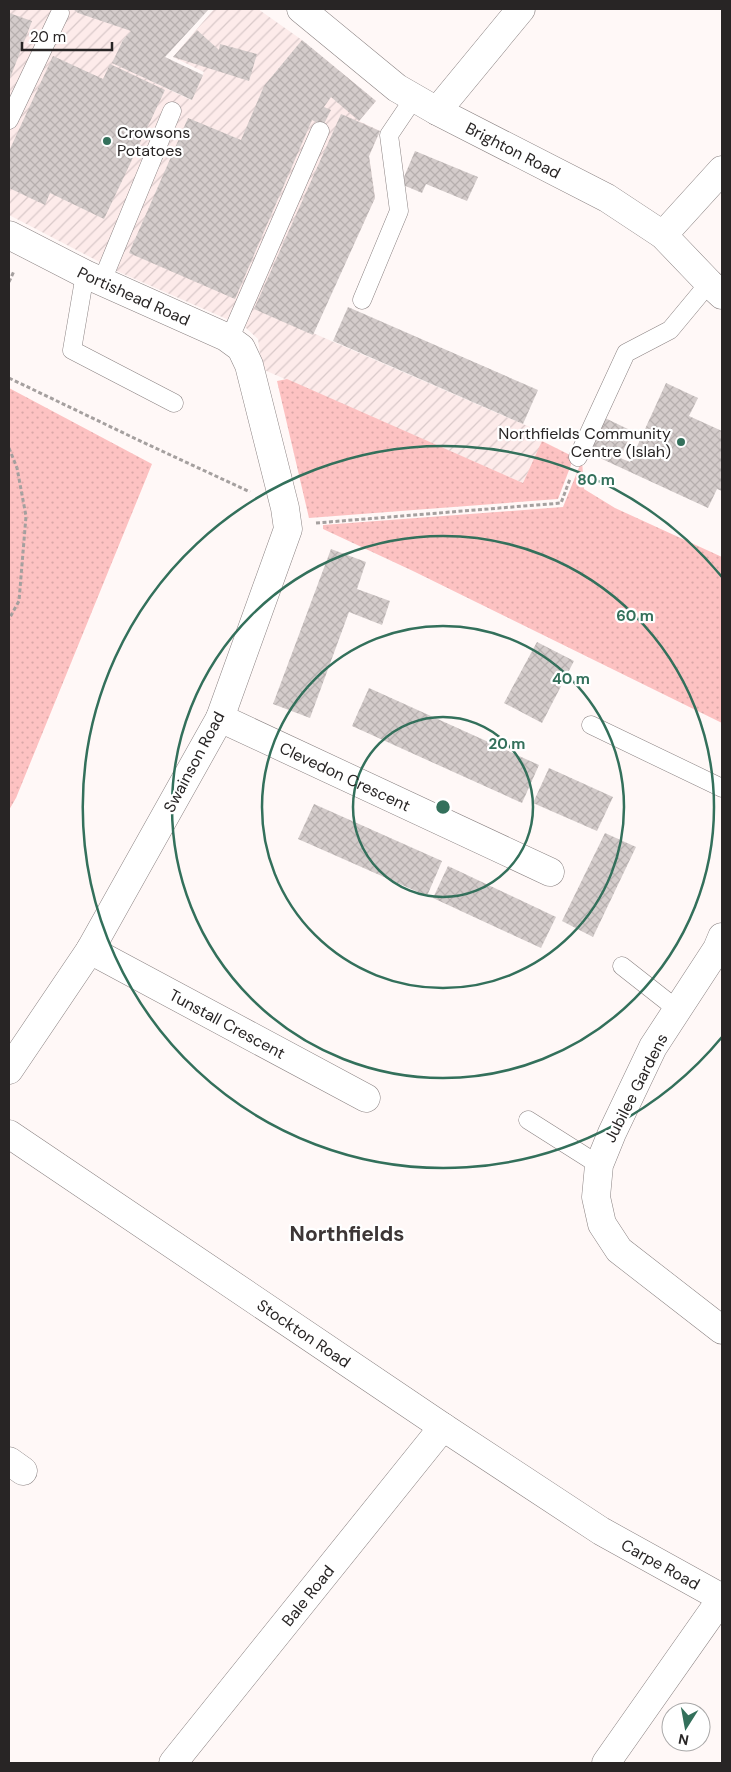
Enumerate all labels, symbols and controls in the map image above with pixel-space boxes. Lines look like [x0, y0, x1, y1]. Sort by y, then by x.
scale bar [22, 20, 112, 52]
text: 20 m [30, 27, 66, 47]
street label: Brighton Road [462, 117, 564, 183]
place label: Crowsons Potatoes [117, 122, 190, 161]
marker: Crowsons Potatoes [101, 135, 113, 147]
street label: Portishead Road [74, 261, 193, 330]
place label: Northfields Community Centre (Islah) [498, 423, 671, 462]
marker: Northfields Community Centre (Islah) [675, 436, 687, 448]
text: 80 m [577, 470, 615, 490]
text: 60 m [616, 606, 654, 626]
text: 40 m [552, 669, 590, 689]
street label: Swainson Road [159, 708, 229, 816]
text: 20 m [489, 734, 525, 754]
street label: Clevedon Crescent [276, 737, 414, 816]
centre of rings [434, 798, 452, 816]
street label: Tunstall Crescent [166, 984, 289, 1063]
street label: Jubilee Gardens [599, 1030, 673, 1146]
district label: Northfields [290, 1220, 404, 1248]
street label: Stockton Road [253, 1294, 355, 1372]
street label: Carpe Road [618, 1534, 704, 1594]
street label: Bale Road [277, 1561, 339, 1630]
north arrow [661, 1702, 711, 1752]
text: N [677, 1730, 690, 1750]

